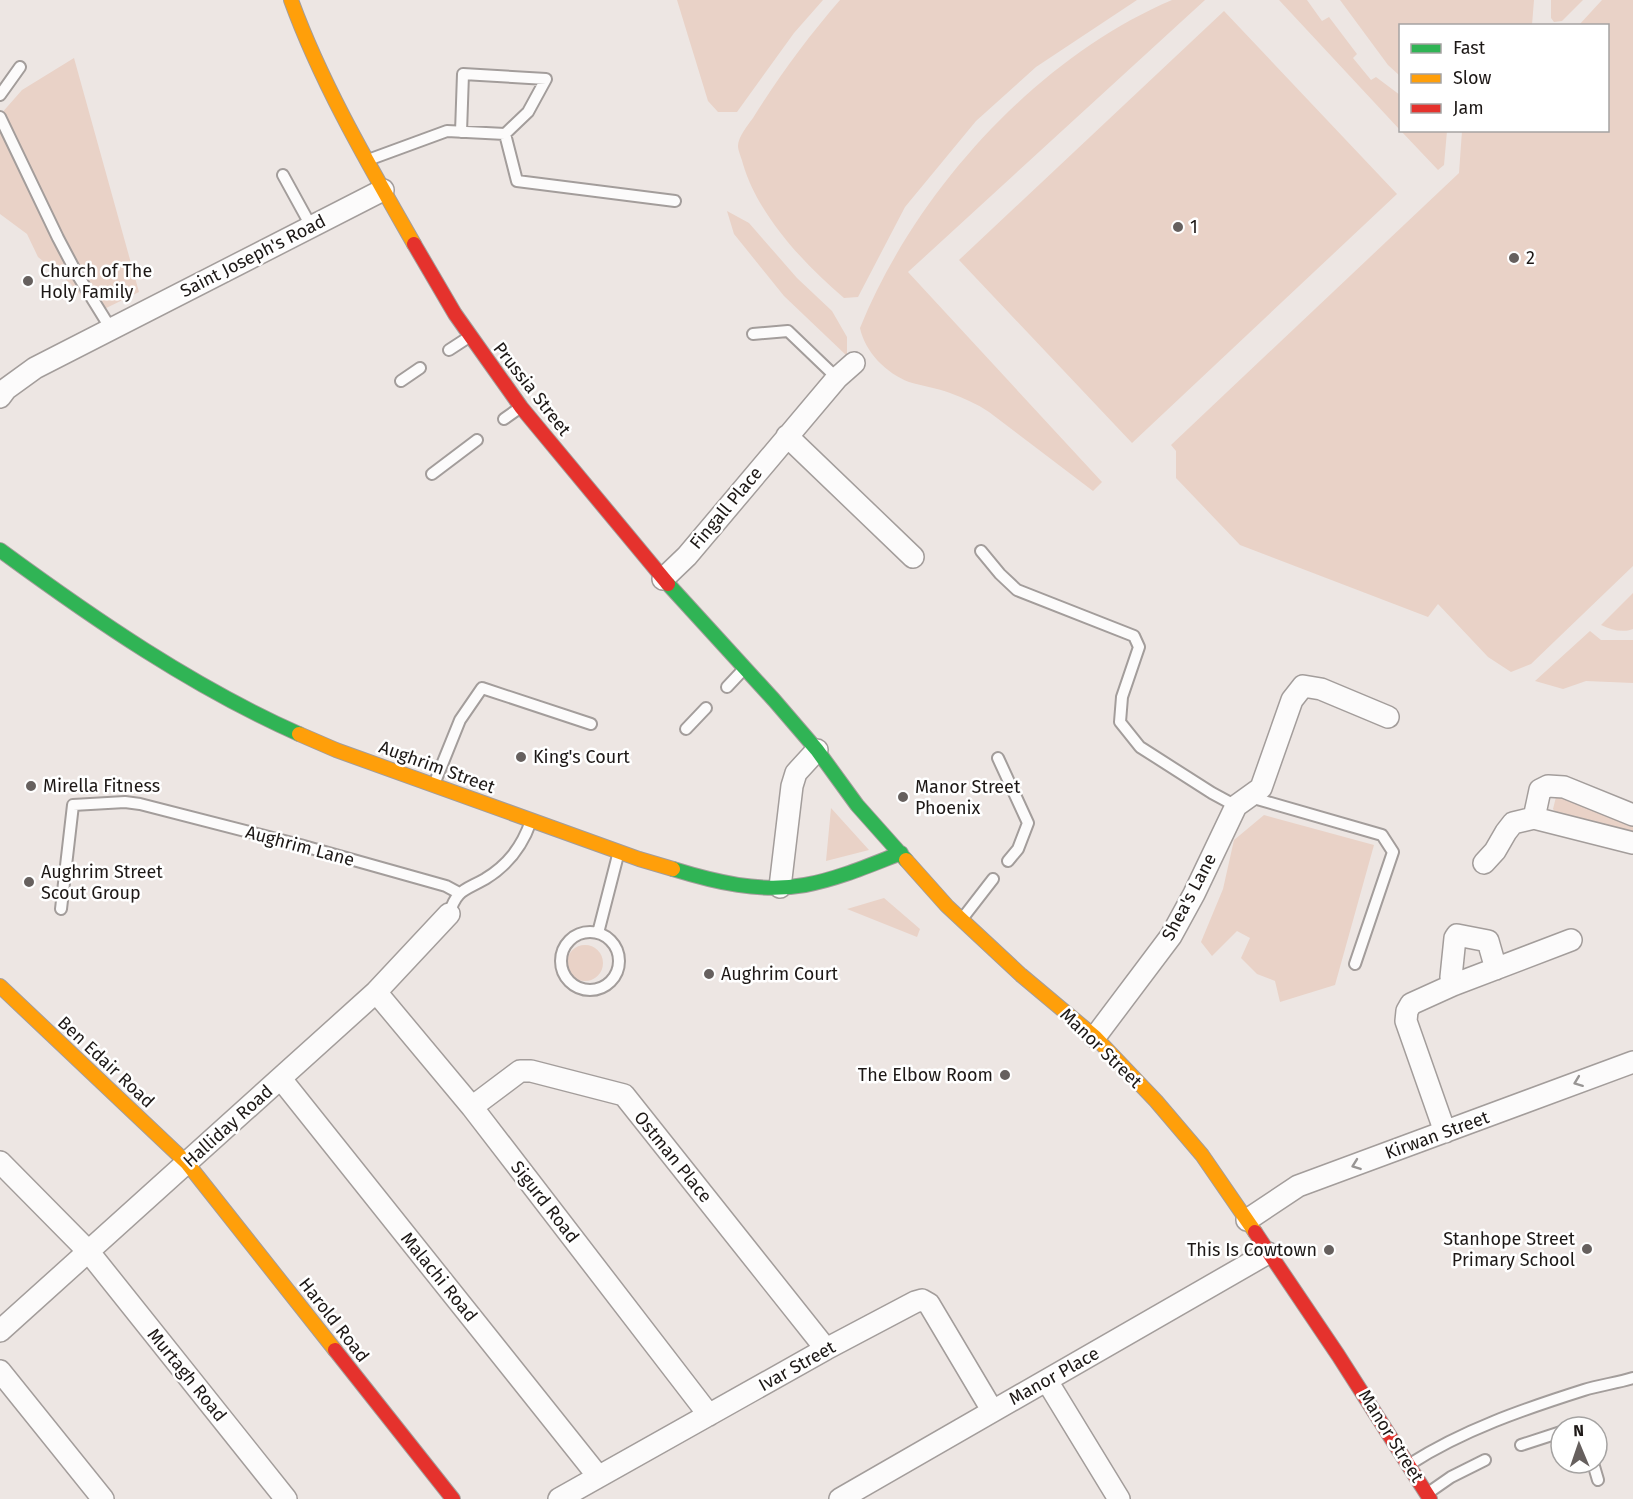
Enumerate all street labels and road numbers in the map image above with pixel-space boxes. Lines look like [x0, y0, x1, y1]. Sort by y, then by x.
street label: Saint Joseph's Road [177, 210, 329, 302]
street label: Prussia Street [489, 338, 576, 441]
street label: Fingall Place [685, 462, 767, 554]
street label: Aughrim Street [376, 736, 498, 798]
street label: Aughrim Lane [243, 821, 357, 871]
street label: Shea's Lane [1157, 850, 1221, 944]
street label: Manor Street [1055, 1003, 1147, 1093]
street label: Ben Edair Road [53, 1012, 159, 1112]
street label: Halliday Road [179, 1080, 277, 1172]
street label: Kirwan Street [1382, 1106, 1493, 1164]
street label: Ostman Place [629, 1107, 717, 1207]
street label: Sigurd Road [506, 1157, 584, 1247]
street label: Malachi Road [396, 1228, 482, 1326]
street label: Harold Road [294, 1273, 374, 1367]
street label: Murtagh Road [143, 1324, 231, 1426]
street label: Ivar Street [755, 1336, 840, 1396]
street label: Manor Place [1005, 1342, 1103, 1410]
street label: Manor Street [1354, 1385, 1429, 1487]

